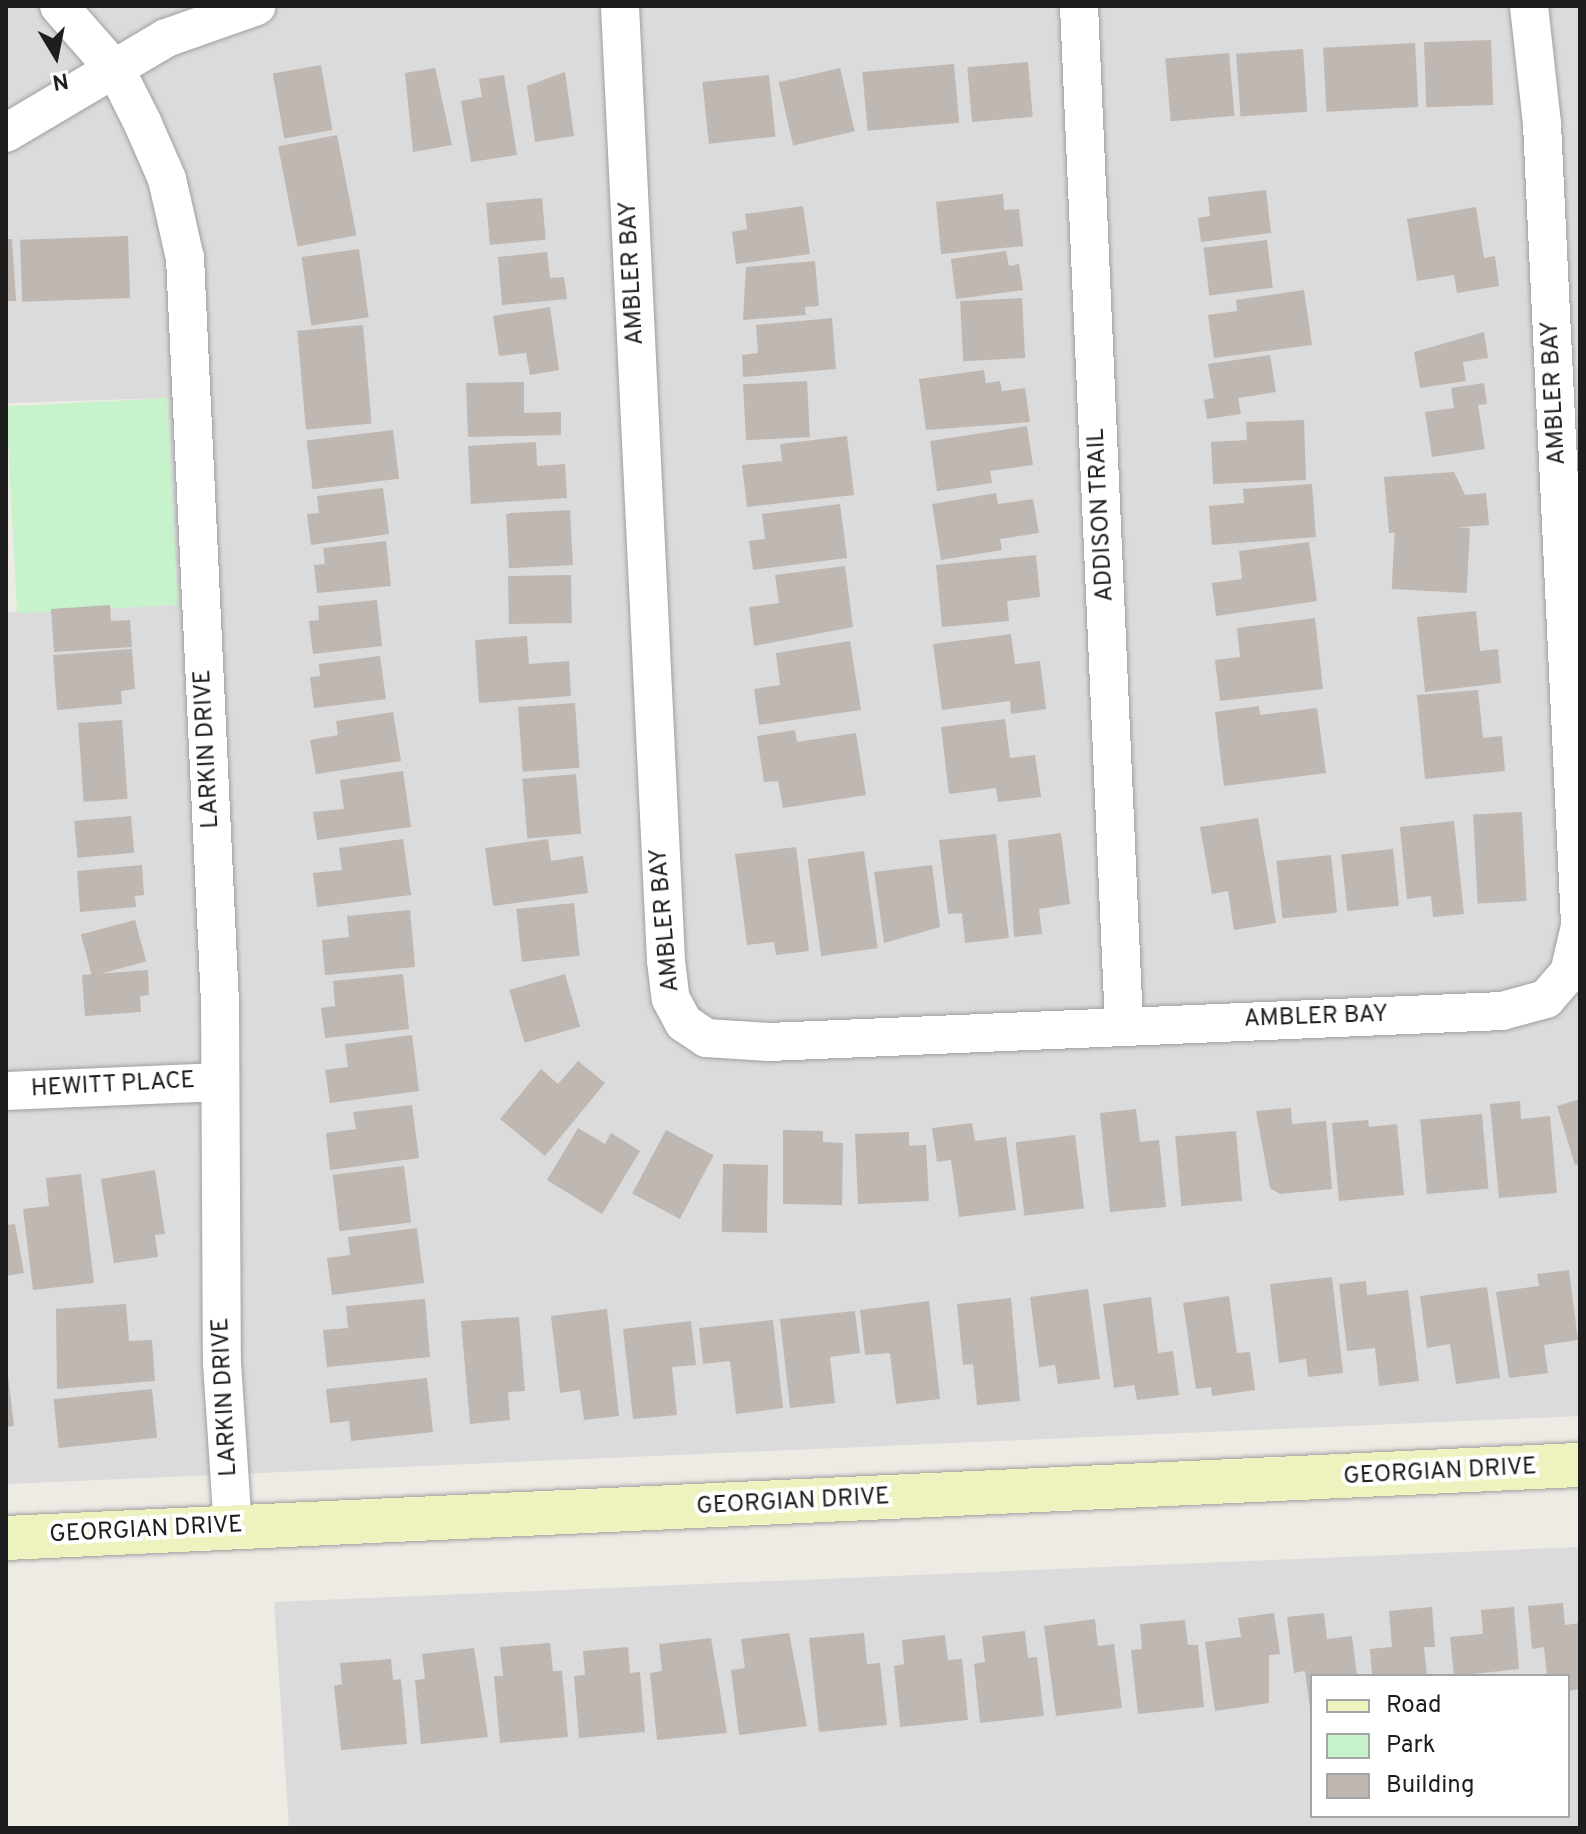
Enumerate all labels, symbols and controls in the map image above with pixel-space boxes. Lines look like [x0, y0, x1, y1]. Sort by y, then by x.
north arrow [16, 16, 96, 96]
text: N [50, 65, 70, 95]
street label: AMBLER BAY [615, 200, 651, 346]
street label: AMBLER BAY [1537, 320, 1573, 466]
street label: ADDISON TRAIL [1083, 427, 1121, 603]
street label: LARKIN DRIVE [189, 669, 227, 829]
street label: AMBLER BAY [645, 847, 687, 993]
street label: AMBLER BAY [1243, 1001, 1389, 1035]
street label: HEWITT PLACE [30, 1067, 196, 1105]
street label: LARKIN DRIVE [207, 1317, 245, 1477]
street label: GEORGIAN DRIVE [1343, 1454, 1537, 1492]
street label: GEORGIAN DRIVE [696, 1484, 890, 1522]
street label: GEORGIAN DRIVE [49, 1512, 243, 1550]
legend [1310, 1674, 1570, 1818]
text: Road [1386, 1691, 1442, 1721]
text: Park [1386, 1731, 1436, 1761]
text: Building [1386, 1771, 1475, 1801]

